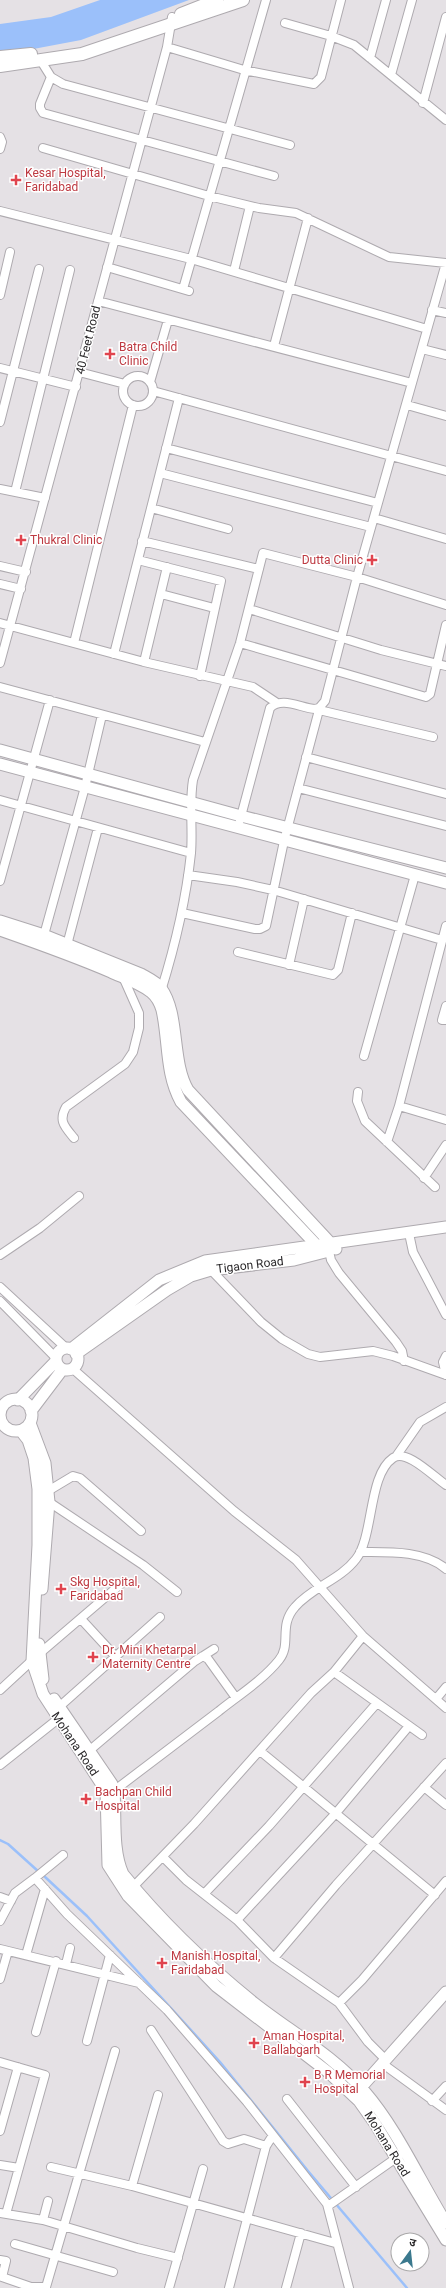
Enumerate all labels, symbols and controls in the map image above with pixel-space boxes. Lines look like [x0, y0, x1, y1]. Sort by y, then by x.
place label: Kesar Hospital, Faridabad [25, 166, 106, 194]
marker: Kesar Hospital, Faridabad [10, 174, 22, 186]
street label: 40 Feet Road [73, 304, 103, 376]
place label: Batra Child Clinic [119, 340, 177, 368]
marker: Batra Child Clinic [104, 348, 116, 360]
place label: Thukral Clinic [30, 533, 102, 547]
marker: Thukral Clinic [15, 534, 27, 546]
place label: Dutta Clinic [302, 553, 363, 567]
marker: Dutta Clinic [366, 554, 378, 566]
street label: Tigaon Road [216, 1254, 284, 1276]
place label: Skg Hospital, Faridabad [70, 1575, 140, 1603]
marker: Skg Hospital, Faridabad [55, 1583, 67, 1595]
place label: Dr. Mini Khetarpal Maternity Centre [102, 1643, 196, 1671]
marker: Dr. Mini Khetarpal Maternity Centre [87, 1651, 99, 1663]
street label: Mohana Road [48, 1709, 102, 1779]
place label: Bachpan Child Hospital [95, 1785, 172, 1813]
marker: Bachpan Child Hospital [80, 1793, 92, 1805]
place label: Manish Hospital, Faridabad [171, 1949, 260, 1977]
marker: Manish Hospital, Faridabad [156, 1957, 168, 1969]
place label: Aman Hospital, Ballabgarh [263, 2029, 344, 2057]
marker: Aman Hospital, Ballabgarh [248, 2037, 260, 2049]
place label: B R Memorial Hospital [314, 2068, 385, 2096]
marker: B R Memorial Hospital [299, 2076, 311, 2088]
street label: Mohana Road [361, 2109, 413, 2179]
north arrow [390, 2232, 430, 2272]
text: उ [408, 2236, 418, 2250]

